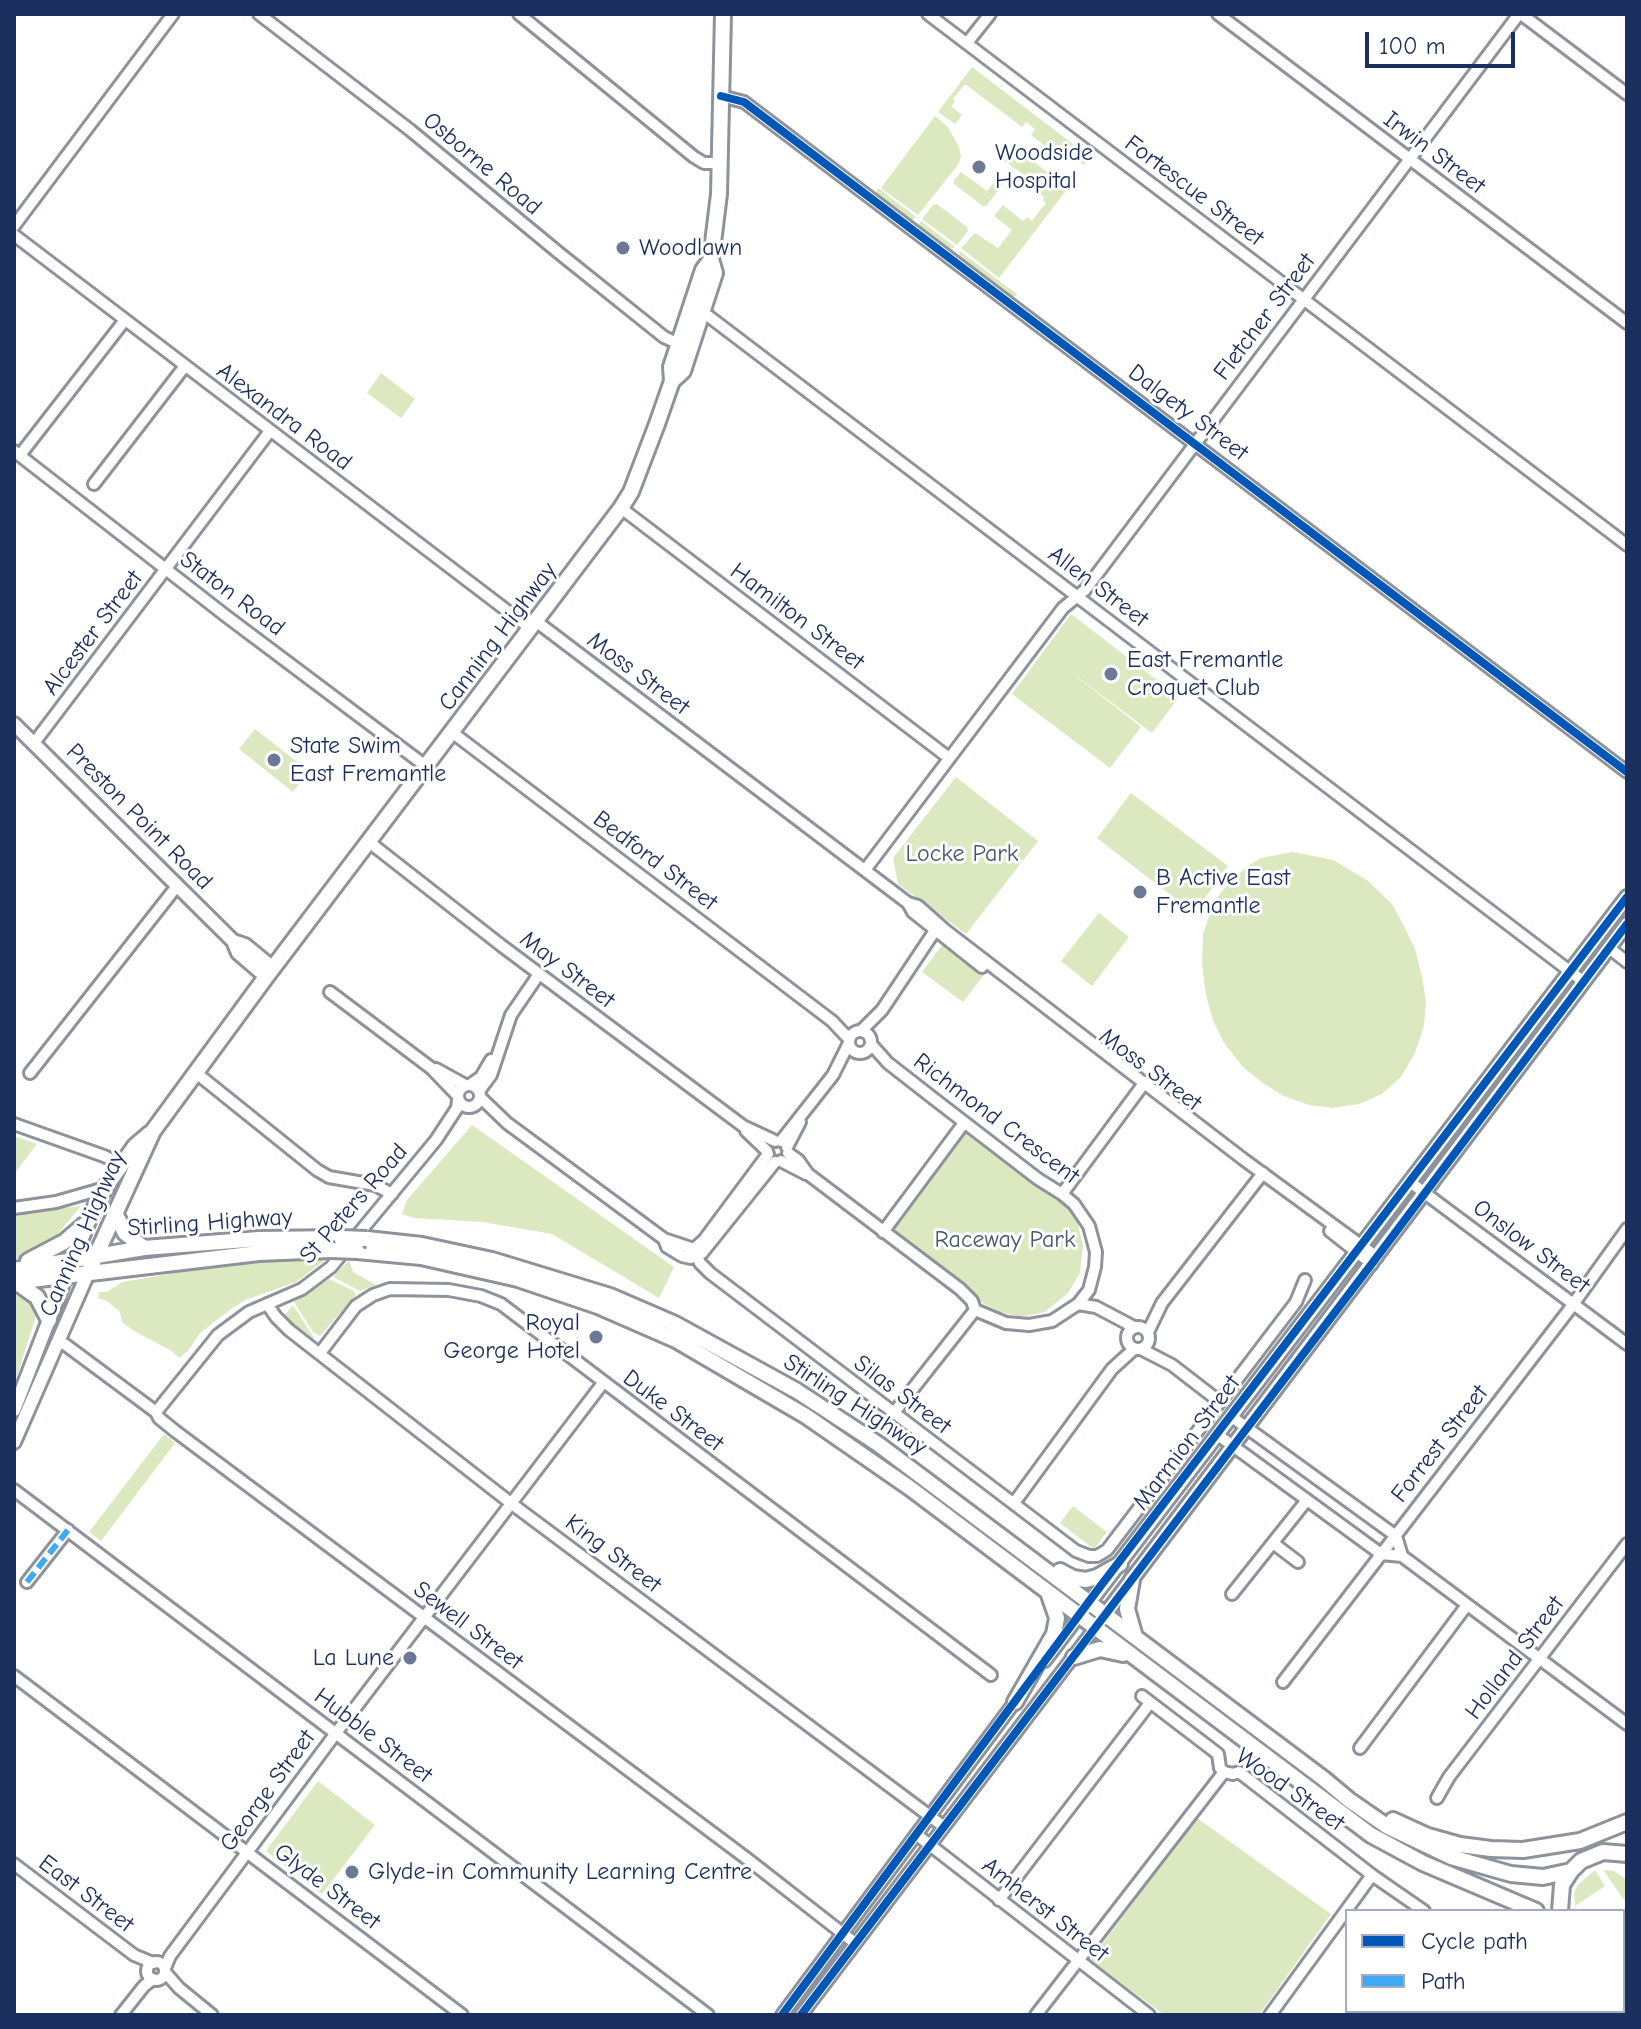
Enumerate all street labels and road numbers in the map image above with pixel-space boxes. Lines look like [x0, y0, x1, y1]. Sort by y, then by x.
street label: Irwin Street [1377, 105, 1491, 201]
street label: Osborne Road [417, 106, 547, 222]
street label: Fortescue Street [1119, 129, 1269, 253]
street label: Fletcher Street [1208, 248, 1322, 386]
street label: Alexandra Road [211, 357, 357, 477]
street label: Dalgety Street [1122, 358, 1254, 468]
street label: Allen Street [1042, 540, 1154, 634]
street label: Staton Road [174, 545, 290, 643]
street label: Canning Highway [433, 557, 563, 717]
street label: Hamilton Street [724, 557, 870, 677]
street label: Alcester Street [37, 565, 149, 701]
street label: Moss Street [581, 626, 695, 722]
street label: Preston Point Road [60, 738, 218, 896]
street label: Bedford Street [587, 805, 723, 917]
street label: May Street [514, 925, 620, 1015]
street label: Moss Street [1093, 1022, 1207, 1118]
street label: Richmond Crescent [907, 1047, 1085, 1191]
street label: St Peters Road [294, 1138, 414, 1270]
street label: Canning Highway [34, 1147, 132, 1321]
street label: Onslow Street [1467, 1194, 1595, 1300]
street label: Stirling Highway [127, 1203, 293, 1243]
street label: Stirling Highway [778, 1348, 932, 1462]
street label: Silas Street [848, 1349, 956, 1441]
street label: Duke Street [617, 1364, 729, 1458]
street label: Marmion Street [1127, 1370, 1247, 1516]
street label: Forrest Street [1385, 1380, 1495, 1508]
street label: King Street [559, 1508, 667, 1600]
street label: Sewell Street [407, 1575, 529, 1677]
street label: Holland Street [1459, 1591, 1571, 1725]
street label: Hubble Street [308, 1682, 438, 1790]
street label: George Street [214, 1724, 322, 1858]
street label: Wood Street [1230, 1742, 1350, 1838]
street label: Glyde Street [268, 1838, 386, 1936]
street label: East Street [33, 1849, 139, 1939]
street label: Amherst Street [976, 1852, 1114, 1968]

